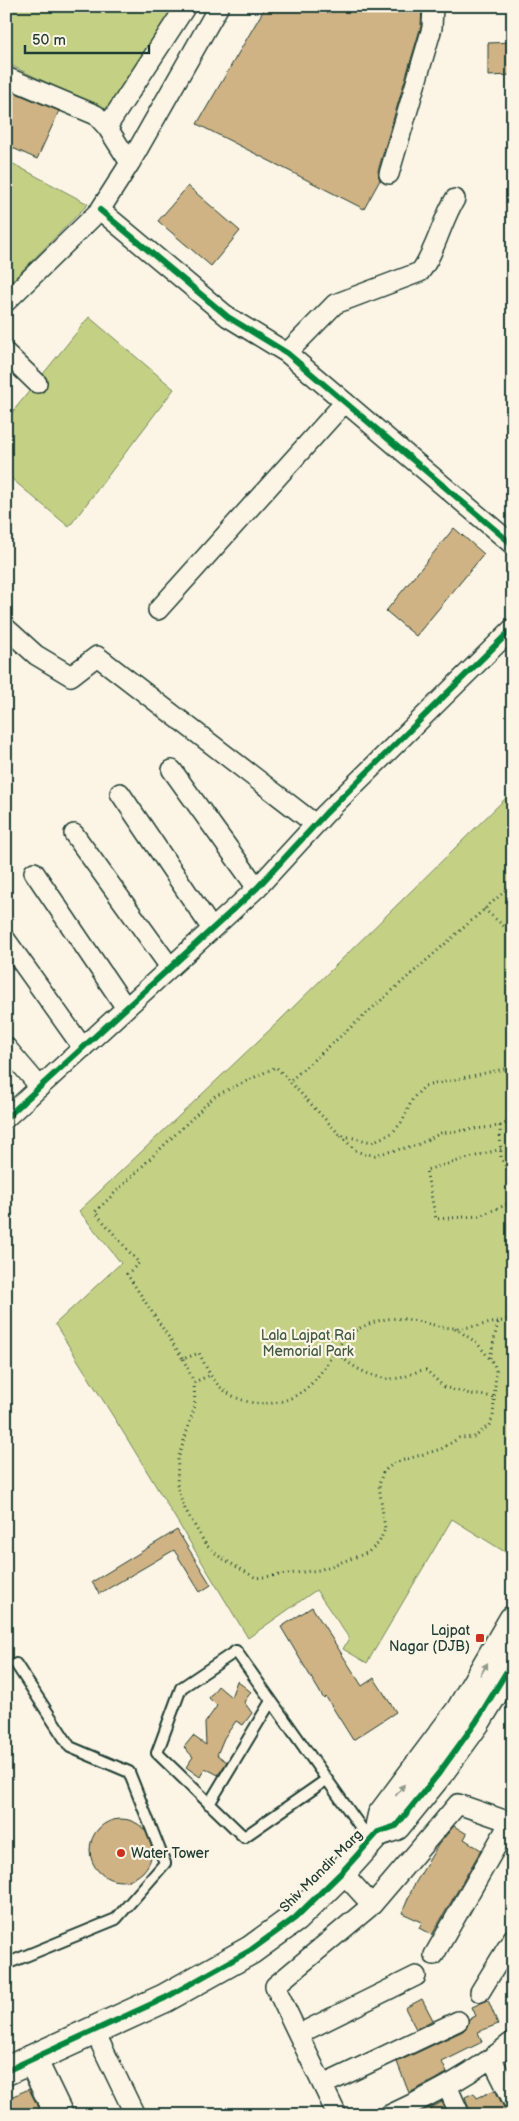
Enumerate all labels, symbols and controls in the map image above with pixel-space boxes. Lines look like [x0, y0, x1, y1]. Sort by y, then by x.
scale bar [25, 22, 149, 54]
text: 50 m [32, 31, 66, 50]
park label: Lala Lajpat Rai Memorial Park [261, 1327, 355, 1360]
place label: Lajpat Nagar (DJB) [389, 1622, 471, 1655]
marker: Lajpat Nagar (DJB) [474, 1632, 486, 1644]
one-way arrow [480, 1662, 488, 1677]
one-way arrow [395, 1783, 405, 1797]
street label: Shiv Mandir Marg [276, 1826, 366, 1916]
place label: Water Tower [131, 1845, 210, 1862]
marker: Water Tower [115, 1847, 127, 1859]

